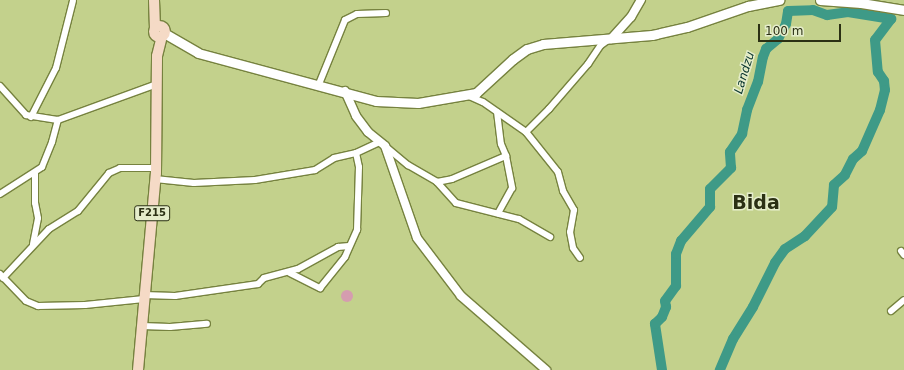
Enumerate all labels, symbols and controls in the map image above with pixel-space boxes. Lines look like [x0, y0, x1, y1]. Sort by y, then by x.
scale bar [760, 16, 843, 42]
text: 100 m [765, 24, 803, 38]
water label: Landzu [732, 50, 758, 96]
district label: Bida [732, 192, 780, 214]
road number: F215 [134, 205, 170, 221]

